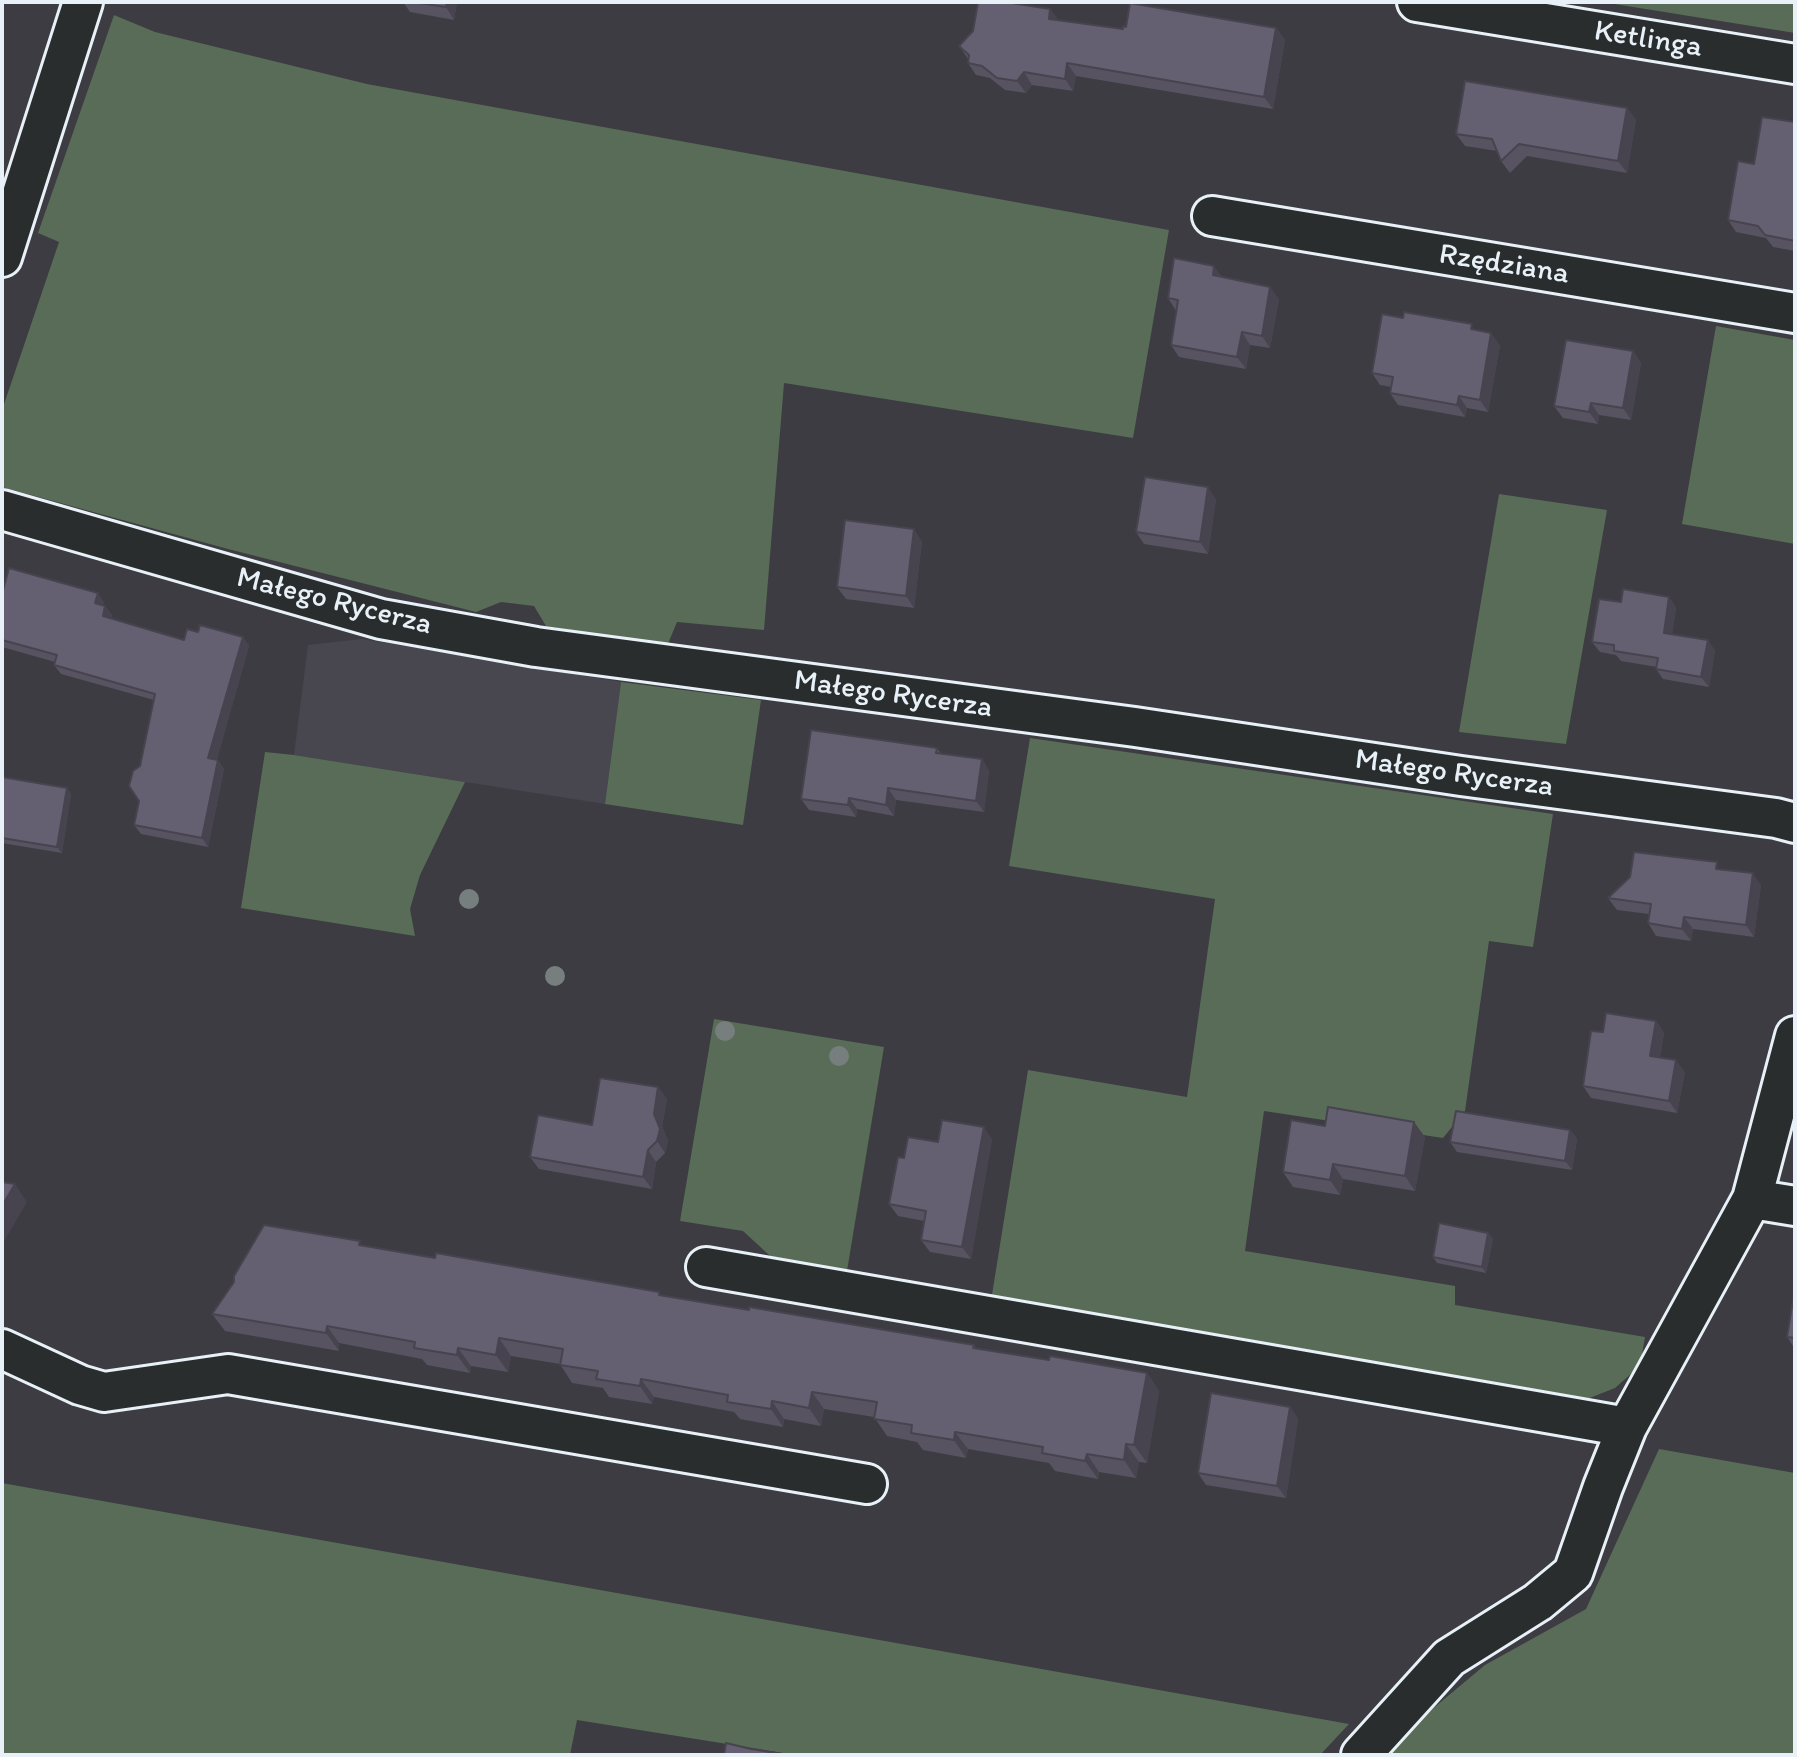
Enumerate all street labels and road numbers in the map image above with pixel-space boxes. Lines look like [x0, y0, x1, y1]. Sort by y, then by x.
street label: Ketlinga [1591, 14, 1705, 66]
street label: Rzędziana [1436, 237, 1572, 293]
street label: Małego Rycerza [233, 560, 435, 644]
street label: Małego Rycerza [792, 663, 994, 727]
street label: Małego Rycerza [1353, 742, 1555, 806]

